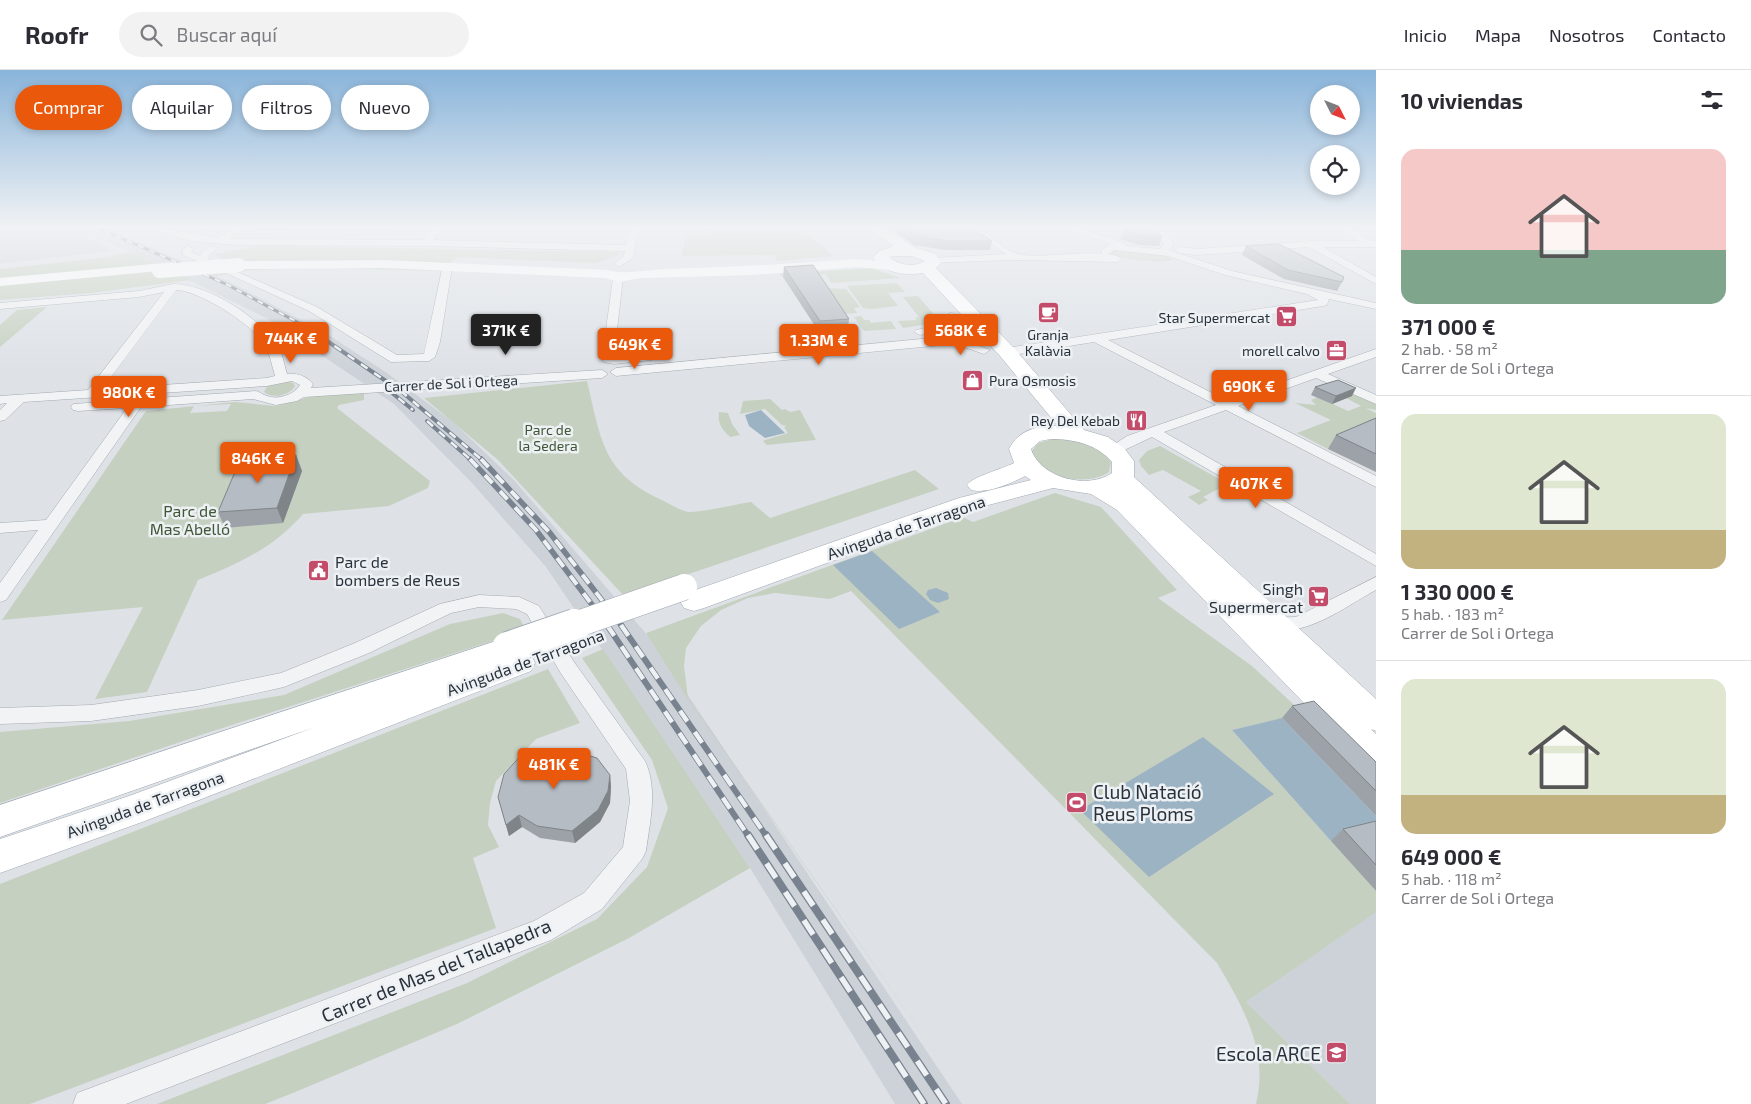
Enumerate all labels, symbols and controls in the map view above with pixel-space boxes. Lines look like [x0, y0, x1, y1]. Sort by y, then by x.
search box [119, 12, 469, 57]
text: Roofr [25, 20, 89, 49]
icon: search [137, 21, 165, 49]
text: Buscar aquí [177, 23, 277, 46]
text: Inicio [1404, 24, 1447, 46]
text: Mapa [1475, 24, 1521, 46]
text: Nosotros [1549, 24, 1624, 46]
text: Contacto [1652, 24, 1726, 46]
chip: Comprar [15, 85, 122, 130]
chip: Alquilar [132, 85, 232, 130]
chip: Filtros [242, 85, 331, 130]
chip: Nuevo [341, 85, 429, 130]
north arrow [1310, 85, 1360, 135]
map controls [1310, 85, 1360, 195]
icon: filters [1698, 86, 1726, 114]
text: 10 viviendas [1401, 88, 1523, 113]
button: locate [1310, 145, 1360, 195]
icon: home [1519, 181, 1609, 271]
cafe icon: Granja Kalàvia [1036, 300, 1060, 324]
supermarket icon: Star Supermercat [1274, 305, 1298, 329]
place label: Star Supermercat [1159, 309, 1270, 326]
pin: 371K € [465, 314, 547, 356]
pin: 568K € [920, 314, 1002, 356]
text: 371 000 € [1401, 314, 1495, 339]
text: 371K € [482, 320, 530, 339]
text: 568K € [935, 320, 987, 339]
pin: 744K € [250, 322, 332, 364]
pin: 1.33M € [773, 324, 865, 366]
place label: Granja Kalàvia [1025, 326, 1071, 359]
text: 744K € [265, 328, 317, 347]
pin: 649K € [594, 328, 676, 370]
text: 1.33M € [790, 330, 848, 349]
text: 649K € [609, 334, 661, 353]
office icon: morell calvo [1324, 338, 1348, 362]
text: 2 hab. · 58 m² [1401, 339, 1498, 358]
place label: morell calvo [1242, 342, 1320, 359]
text: Carrer de Sol i Ortega [1401, 358, 1554, 377]
shop icon: Pura Osmosis [961, 368, 985, 392]
pin: 690K € [1208, 370, 1290, 412]
street label: Carrer de Sol i Ortega [384, 371, 518, 395]
place label: Pura Osmosis [989, 372, 1076, 389]
pin: 980K € [88, 376, 170, 418]
text: 690K € [1223, 376, 1275, 395]
text: 980K € [102, 382, 156, 401]
restaurant icon: Rey Del Kebab [1124, 408, 1148, 432]
place label: Rey Del Kebab [1031, 412, 1120, 429]
park label: Parc de la Sedera [518, 421, 578, 454]
pin: 846K € [217, 442, 299, 484]
icon: home [1519, 447, 1609, 537]
text: 846K € [231, 448, 285, 467]
pin: 407K € [1215, 466, 1297, 509]
text: 407K € [1230, 473, 1282, 492]
street label: Avinguda de Tarragona [824, 491, 988, 563]
park label: Parc de Mas Abelló [150, 501, 230, 538]
place label: Parc de bombers de Reus [335, 552, 460, 589]
public building icon: Parc de bombers de Reus [307, 558, 331, 582]
place label: Singh Supermercat [1209, 579, 1303, 616]
text: 1 330 000 € [1401, 579, 1514, 604]
supermarket icon: Singh Supermercat [1307, 585, 1331, 609]
text: 5 hab. · 183 m² [1401, 604, 1504, 623]
text: Carrer de Sol i Ortega [1401, 623, 1554, 642]
street label: Avinguda de Tarragona [444, 625, 606, 699]
icon: home [1519, 712, 1609, 802]
pin: 481K € [513, 748, 595, 790]
text: 481K € [529, 754, 579, 773]
street label: Avinguda de Tarragona [64, 767, 226, 841]
place label: Club Natació Reus Ploms [1093, 780, 1202, 825]
sports icon: Club Natació Reus Ploms [1065, 790, 1089, 814]
text: 649 000 € [1401, 844, 1501, 869]
text: 5 hab. · 118 m² [1401, 869, 1502, 888]
text: Carrer de Sol i Ortega [1401, 888, 1554, 907]
street label: Carrer de Mas del Tallapedra [318, 913, 554, 1027]
school or university icon: Escola ARCE [1325, 1041, 1349, 1065]
place label: Escola ARCE [1216, 1042, 1321, 1065]

